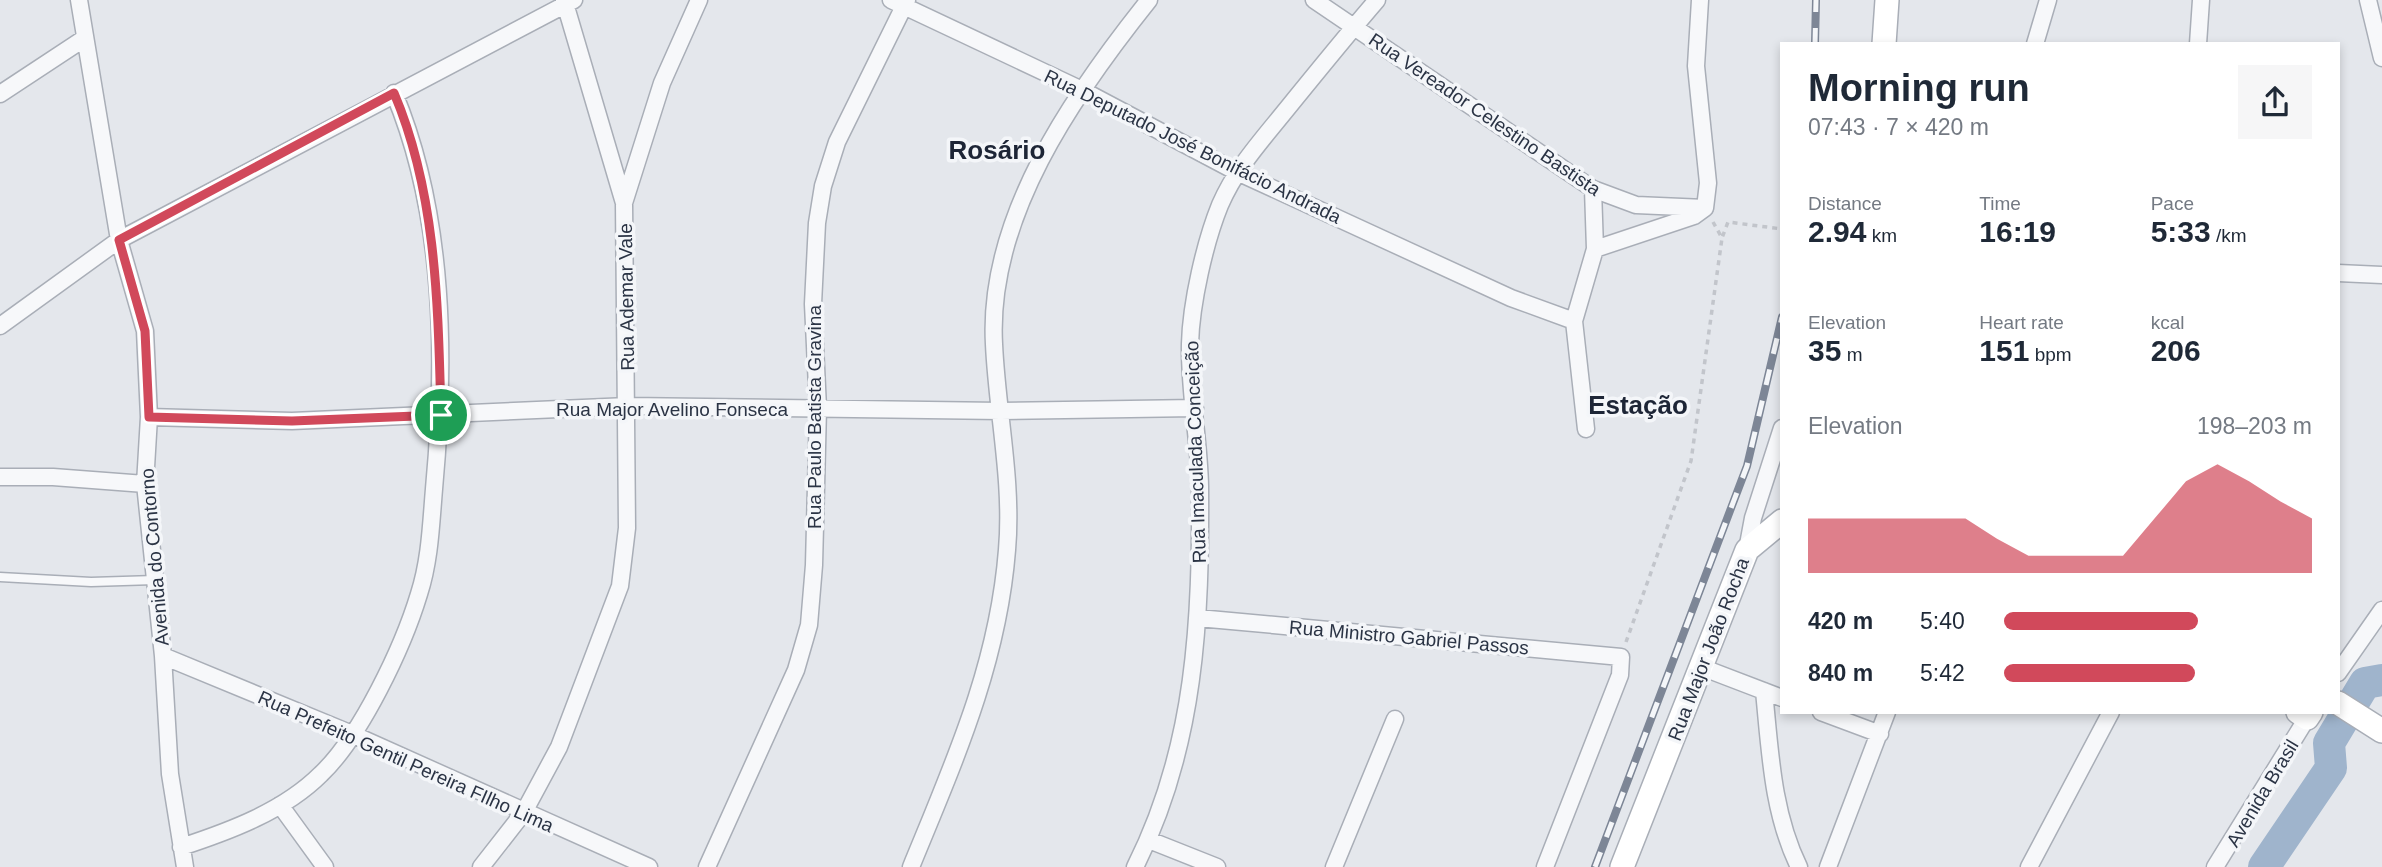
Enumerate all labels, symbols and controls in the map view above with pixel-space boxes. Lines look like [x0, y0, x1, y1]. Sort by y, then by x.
street label: Rua Vereador Celestino Bastista [1365, 29, 1605, 200]
street label: Rua Deputado José Bonifácio Andrada [1041, 65, 1345, 228]
button: share [2238, 65, 2312, 139]
text: Morning run [1808, 67, 2030, 109]
text: 07:43 · 7 × 420 m [1808, 114, 1989, 140]
district label: Rosário [949, 135, 1045, 165]
text: Distance [1808, 193, 1882, 214]
text: Time [1979, 193, 2021, 214]
text: Pace [2151, 193, 2194, 214]
text: 2.94 [1808, 215, 1866, 248]
text: 16:19 [1979, 215, 2056, 248]
text: 5:33 [2151, 215, 2211, 248]
street label: Rua Ademar Vale [615, 223, 638, 371]
text: km [1866, 225, 1897, 246]
text: /km [2211, 225, 2247, 246]
street label: Rua Paulo Batista Gravina [804, 305, 825, 529]
text: Elevation [1808, 312, 1886, 333]
text: Heart rate [1979, 312, 2064, 333]
text: kcal [2151, 312, 2184, 333]
text: 35 [1808, 334, 1841, 367]
text: 151 [1979, 334, 2029, 367]
text: 206 [2151, 334, 2201, 367]
street label: Rua Imaculada Conceição [1181, 340, 1210, 564]
text: m [1841, 344, 1862, 365]
text: bpm [2029, 344, 2072, 365]
pin [411, 385, 471, 445]
district label: Estação [1588, 390, 1688, 420]
icon: arrive [422, 396, 460, 434]
street label: Rua Major Avelino Fonseca [556, 399, 788, 420]
text: Elevation [1808, 413, 1903, 439]
text: 198–203 m [2197, 413, 2312, 439]
street label: Avenida do Contorno [136, 467, 173, 647]
street label: Rua Major João Rocha [1664, 554, 1753, 744]
text: 420 m [1808, 608, 1873, 634]
text: 5:40 [1920, 608, 1965, 634]
street label: Rua Ministro Gabriel Passos [1288, 617, 1530, 658]
text: 840 m [1808, 660, 1873, 686]
text: 5:42 [1920, 660, 1965, 686]
street label: Rua Prefeito Gentil Pereira FIlho Lima [255, 687, 557, 837]
street label: Avenida Brasil [2222, 736, 2303, 851]

